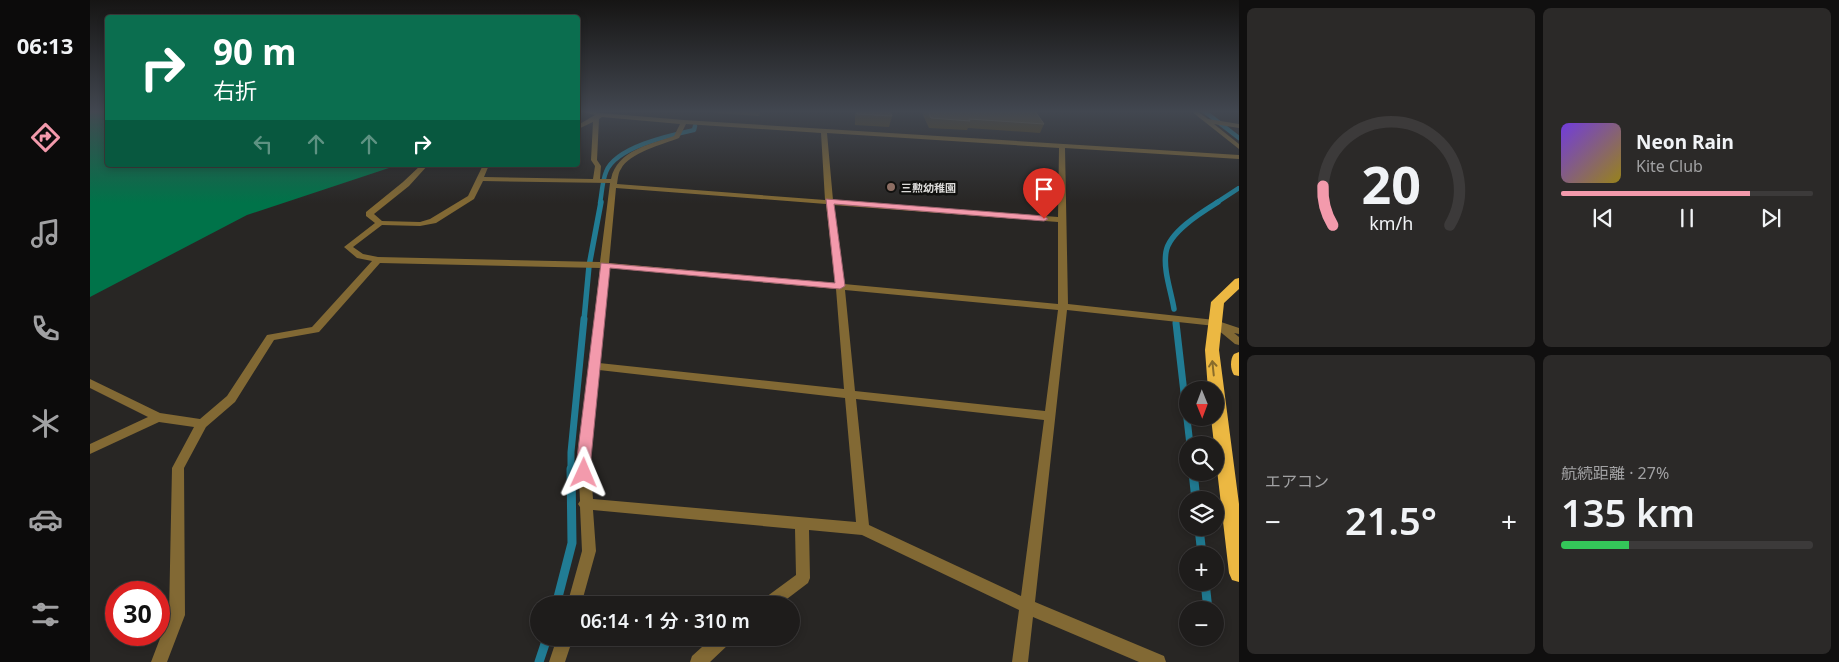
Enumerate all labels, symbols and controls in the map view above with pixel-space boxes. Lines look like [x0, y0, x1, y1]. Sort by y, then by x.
text: 90 m [213, 28, 296, 75]
text: 06:13 [17, 30, 73, 60]
icon: right [130, 35, 195, 100]
text: 右折 [213, 75, 257, 105]
icon: directions [28, 120, 63, 155]
text: Neon Rain [1636, 129, 1734, 155]
icon: left [249, 130, 277, 158]
icon: ahead [302, 130, 330, 158]
icon: ahead [355, 130, 383, 158]
icon: right [408, 130, 436, 158]
text: 20 [1361, 148, 1421, 219]
text: Kite Club [1636, 155, 1703, 177]
pin [1023, 168, 1065, 219]
icon: arrive [1030, 175, 1058, 203]
place label: 三勲幼稚園 [901, 180, 956, 195]
marker: 三勲幼稚園 [885, 181, 897, 193]
icon: previous [1589, 204, 1617, 232]
icon: pause [1673, 204, 1701, 232]
icon: next [1757, 204, 1785, 232]
text: km/h [1369, 211, 1413, 235]
icon: music [28, 216, 63, 251]
icon: phone [28, 311, 63, 346]
one-way arrow [1209, 360, 1218, 376]
north arrow [1179, 381, 1224, 426]
map controls [1179, 381, 1224, 646]
icon: climate [28, 406, 63, 441]
button: search [1179, 436, 1224, 481]
position arrow [557, 446, 609, 498]
text: 航続距離 · 27% [1561, 462, 1669, 484]
text: エアコン [1265, 470, 1329, 492]
text: 135 km [1561, 486, 1695, 538]
button: layers [1179, 491, 1224, 536]
text: 21.5° [1345, 494, 1437, 546]
icon: car [28, 502, 63, 537]
text: − [1265, 502, 1281, 540]
text: + [1501, 502, 1517, 540]
button: + [1179, 546, 1224, 591]
speed limit sign: 30 [105, 581, 170, 646]
icon: filters [28, 597, 63, 632]
button: − [1179, 601, 1224, 646]
text: 06:14 · 1 分 · 310 m [580, 608, 750, 634]

